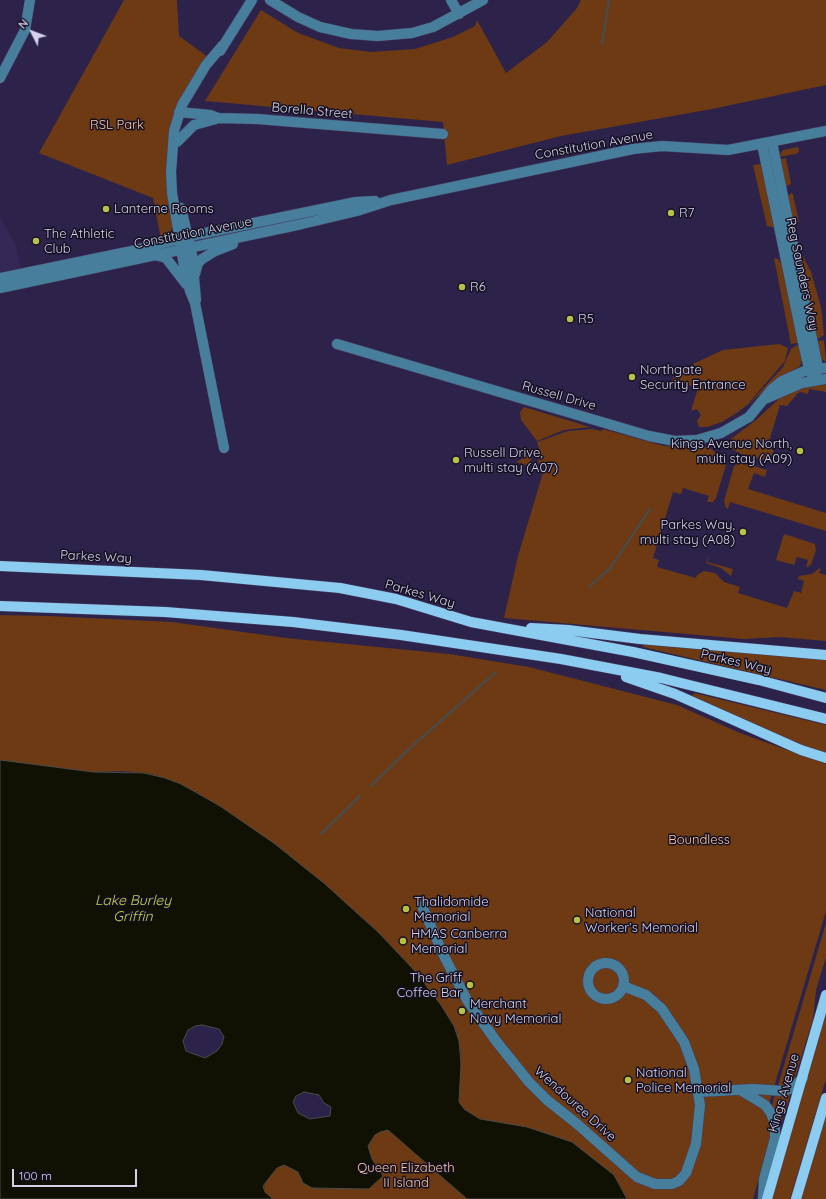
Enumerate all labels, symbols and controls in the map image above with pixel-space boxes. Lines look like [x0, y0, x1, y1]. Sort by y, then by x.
north arrow [12, 12, 52, 52]
text: N [15, 16, 31, 32]
street label: Borella Street [271, 100, 353, 122]
park label: RSL Park [90, 117, 144, 133]
street label: Constitution Avenue [534, 127, 654, 163]
place label: Lanterne Rooms [114, 201, 214, 217]
marker: Lanterne Rooms [101, 204, 111, 214]
place label: R7 [679, 205, 694, 221]
marker: R7 [666, 208, 676, 218]
street label: Constitution Avenue [133, 214, 253, 252]
street label: Reg Saunders Way [782, 216, 822, 332]
place label: The Athletic Club [44, 226, 114, 257]
marker: The Athletic Club [31, 236, 41, 246]
place label: R6 [470, 279, 486, 295]
marker: R6 [457, 282, 467, 292]
place label: R5 [578, 311, 594, 327]
marker: R5 [565, 314, 575, 324]
place label: Northgate Security Entrance [640, 362, 746, 393]
marker: Northgate Security Entrance [627, 372, 637, 382]
street label: Russell Drive [520, 378, 598, 414]
place label: Kings Avenue North, multi stay (A09) [671, 436, 792, 467]
place label: Russell Drive, multi stay (A07) [464, 445, 558, 476]
marker: Kings Avenue North, multi stay (A09) [795, 446, 805, 456]
marker: Russell Drive, multi stay (A07) [451, 455, 461, 465]
place label: Parkes Way, multi stay (A08) [640, 517, 735, 548]
marker: Parkes Way, multi stay (A08) [738, 527, 748, 537]
street label: Parkes Way [60, 547, 132, 567]
street label: Parkes Way [383, 577, 457, 611]
street label: Parkes Way [699, 646, 773, 678]
park label: Boundless [668, 832, 730, 848]
water label: Lake Burley Griffin [95, 893, 171, 926]
place label: Thalidomide Memorial [414, 894, 488, 925]
marker: Thalidomide Memorial [401, 904, 411, 914]
place label: National Worker’s Memorial [585, 905, 698, 936]
marker: National Worker’s Memorial [572, 915, 582, 925]
place label: HMAS Canberra Memorial [411, 926, 507, 957]
marker: HMAS Canberra Memorial [398, 936, 408, 946]
place label: The Griff Coffee Bar [397, 970, 462, 1001]
marker: The Griff Coffee Bar [465, 980, 475, 990]
place label: Merchant Navy Memorial [470, 996, 561, 1027]
marker: Merchant Navy Memorial [457, 1006, 467, 1016]
street label: Kings Avenue [765, 1052, 803, 1134]
street label: Wendouree Drive [531, 1063, 619, 1145]
place label: National Police Memorial [636, 1065, 731, 1096]
marker: National Police Memorial [623, 1075, 633, 1085]
park label: Queen Elizabeth II Island [357, 1160, 455, 1191]
scale bar [14, 1161, 139, 1187]
text: 100 m [19, 1168, 52, 1183]

